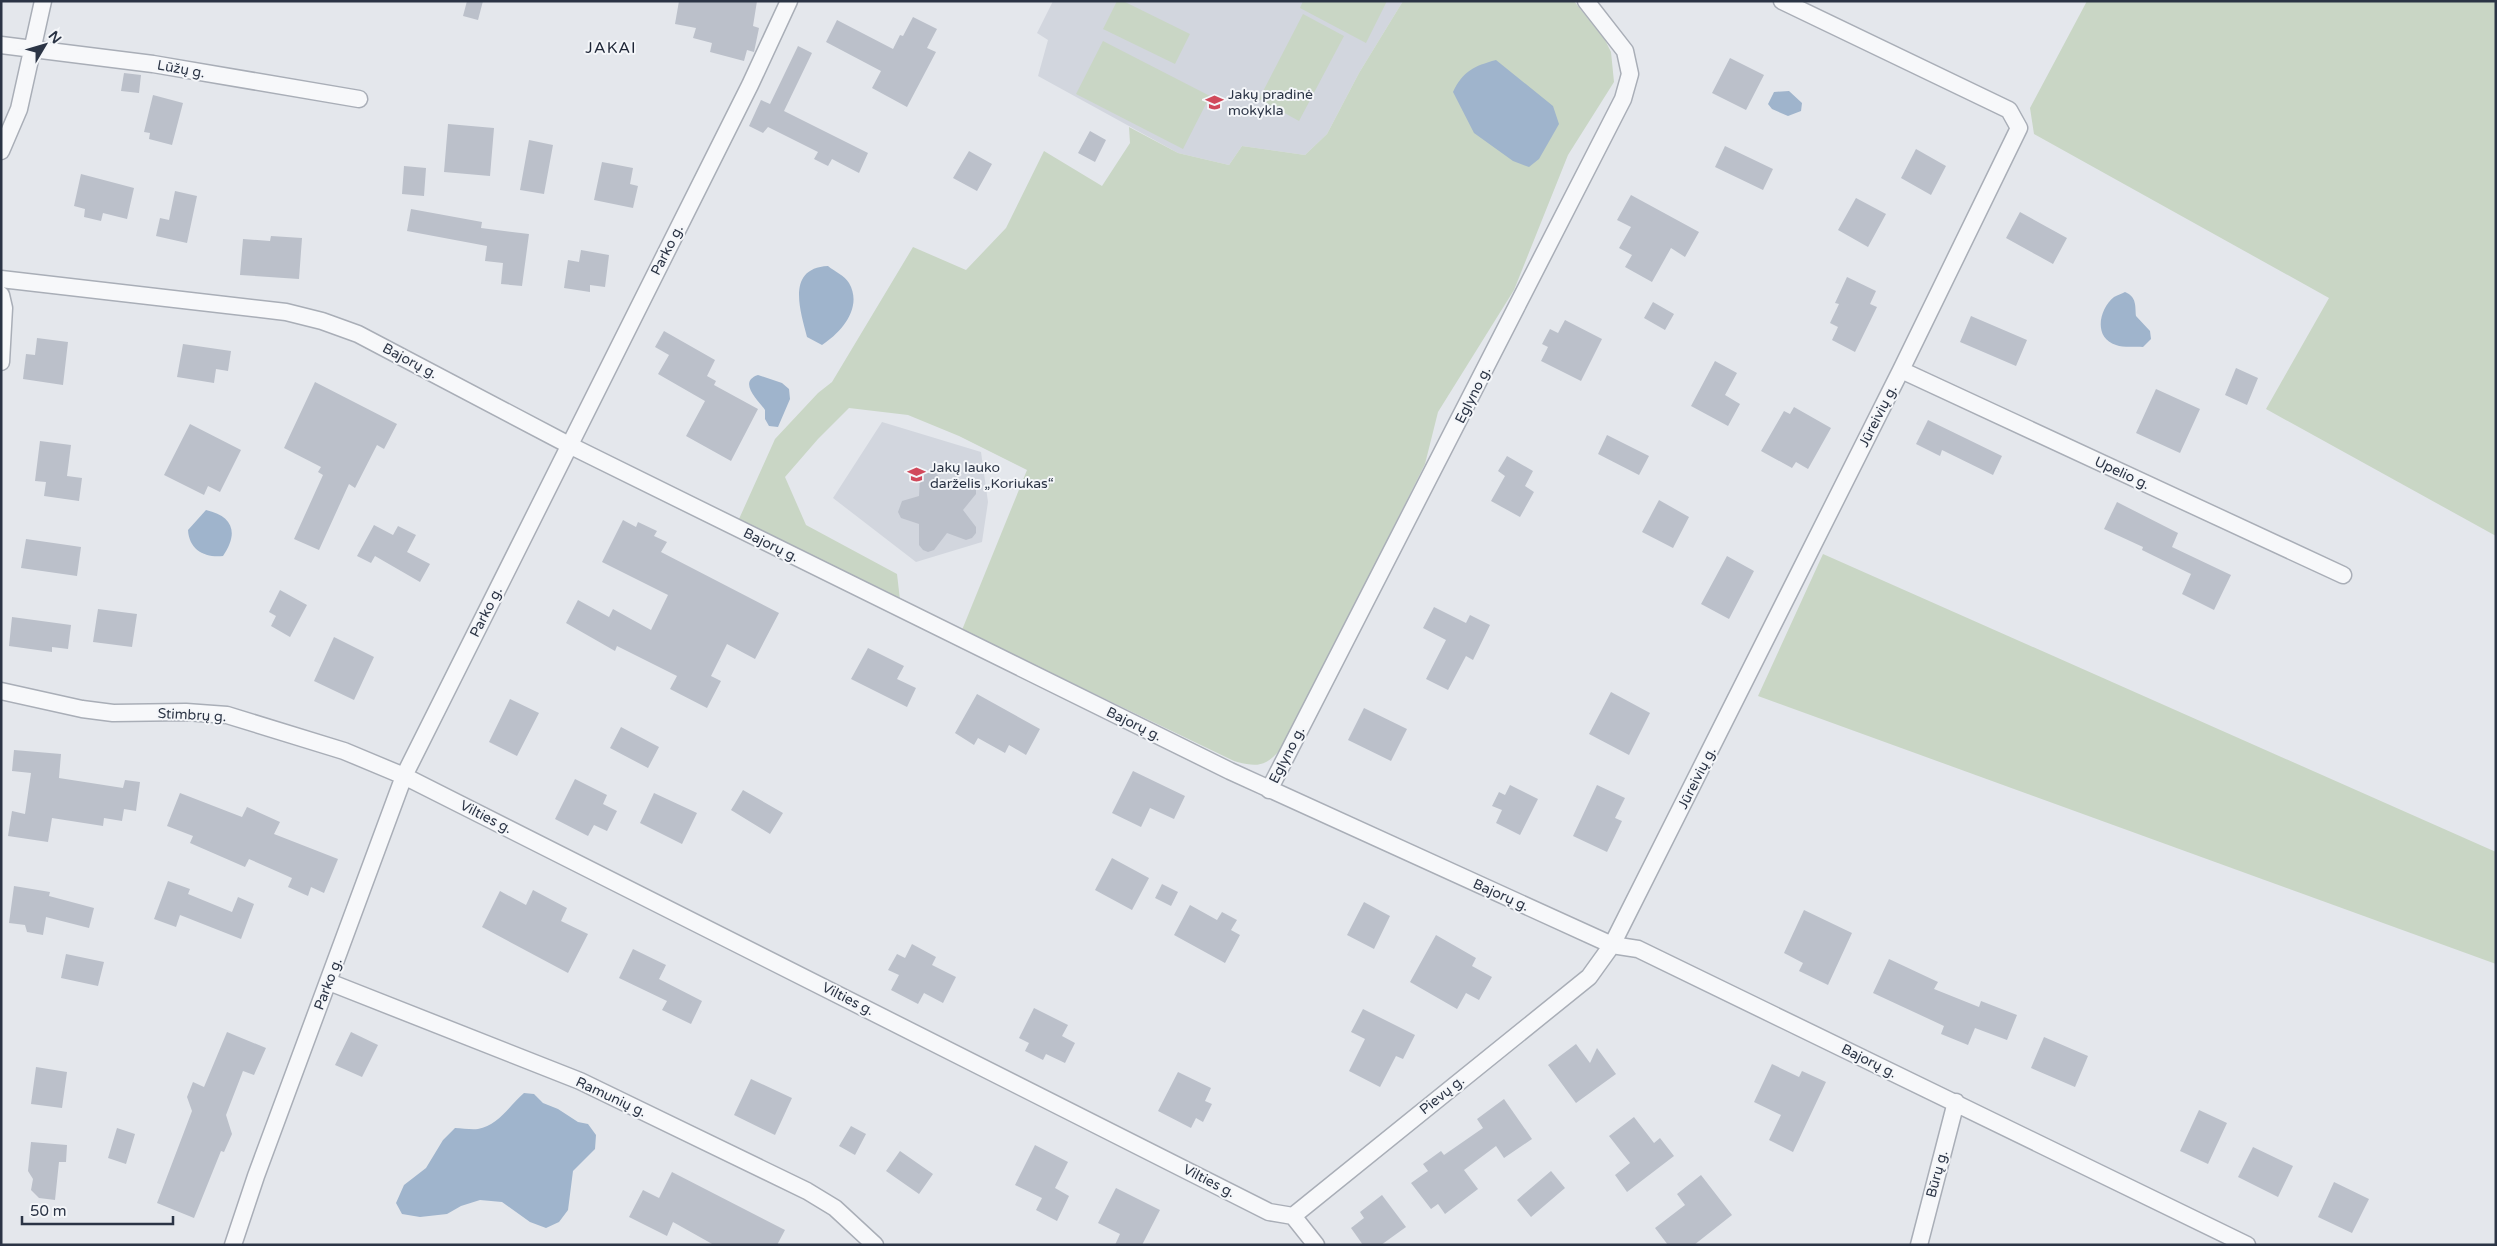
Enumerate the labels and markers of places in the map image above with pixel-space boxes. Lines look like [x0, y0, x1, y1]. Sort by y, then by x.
place label: Jakų pradinė mokykla [1228, 86, 1313, 119]
school or university icon: Jakų pradinė mokykla [1204, 92, 1224, 112]
place label: Jakų lauko darželis „Koriukas“ [930, 459, 1054, 492]
school or university icon: Jakų lauko darželis „Koriukas“ [906, 465, 926, 485]

